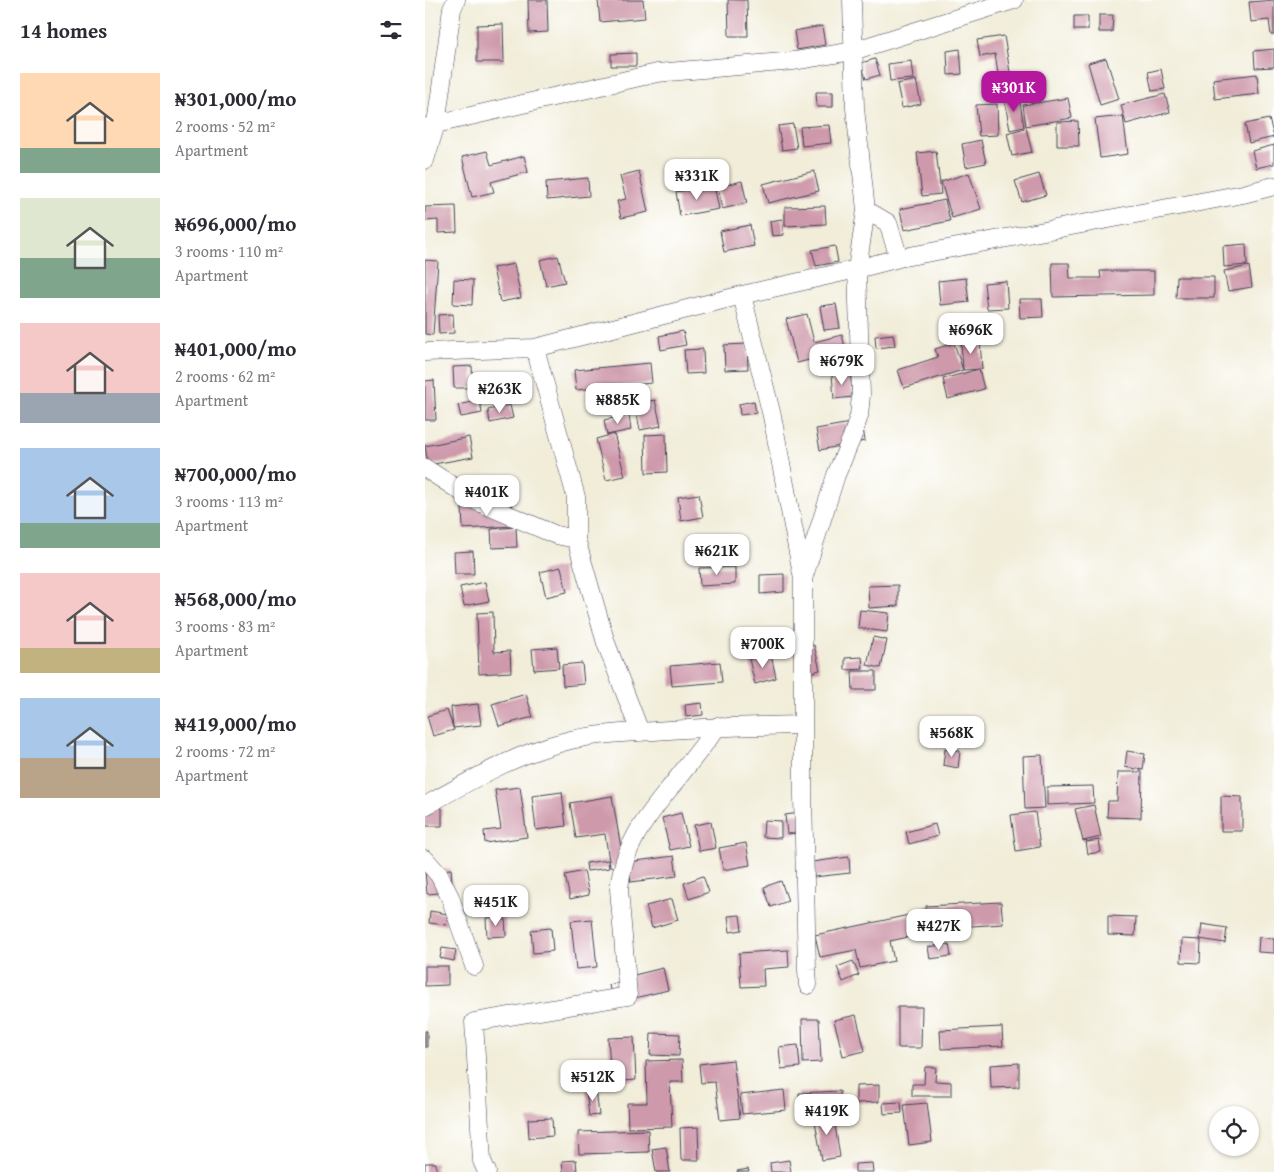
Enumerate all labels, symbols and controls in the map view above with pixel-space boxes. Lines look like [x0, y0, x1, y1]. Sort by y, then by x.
text: 14 homes [20, 15, 107, 46]
icon: filters [377, 16, 405, 44]
pin: ₦301K [979, 70, 1049, 113]
text: ₦301K [992, 75, 1036, 99]
text: ₦301,000/mo [175, 83, 296, 114]
icon: home [60, 93, 120, 153]
text: 2 rooms · 52 m² [175, 114, 275, 138]
text: Apartment [175, 138, 248, 162]
pin: ₦331K [662, 158, 732, 201]
text: ₦331K [675, 163, 719, 187]
text: ₦696,000/mo [175, 208, 296, 239]
icon: home [60, 218, 120, 278]
text: 3 rooms · 110 m² [175, 239, 283, 263]
text: Apartment [175, 263, 248, 287]
pin: ₦696K [936, 312, 1006, 355]
text: ₦696K [949, 317, 993, 341]
text: ₦401,000/mo [175, 333, 296, 364]
icon: home [60, 343, 120, 403]
pin: ₦679K [807, 344, 877, 386]
text: ₦679K [820, 348, 864, 372]
text: 2 rooms · 62 m² [175, 364, 275, 388]
pin: ₦263K [465, 372, 535, 414]
text: ₦263K [478, 376, 522, 400]
pin: ₦885K [583, 382, 653, 425]
text: ₦885K [596, 387, 640, 411]
text: Apartment [175, 388, 248, 412]
text: ₦700,000/mo [175, 458, 296, 489]
icon: home [60, 468, 120, 528]
pin: ₦401K [452, 474, 522, 517]
text: ₦401K [465, 479, 509, 503]
text: 3 rooms · 113 m² [175, 489, 283, 513]
text: Apartment [175, 513, 248, 537]
pin: ₦621K [682, 534, 752, 576]
text: ₦621K [695, 538, 739, 562]
text: ₦568,000/mo [175, 583, 296, 614]
icon: home [60, 593, 120, 653]
text: 3 rooms · 83 m² [175, 614, 275, 638]
pin: ₦700K [728, 626, 798, 669]
text: ₦700K [741, 631, 785, 655]
text: Apartment [175, 638, 248, 662]
text: ₦419,000/mo [175, 708, 296, 739]
pin: ₦568K [917, 716, 987, 758]
icon: home [60, 718, 120, 778]
text: ₦568K [930, 720, 974, 744]
text: 2 rooms · 72 m² [175, 739, 275, 763]
text: Apartment [175, 763, 248, 787]
pin: ₦451K [461, 884, 531, 927]
text: ₦451K [474, 889, 518, 913]
pin: ₦427K [904, 908, 974, 951]
text: ₦427K [917, 913, 961, 937]
pin: ₦512K [558, 1060, 628, 1102]
text: ₦512K [571, 1064, 615, 1088]
pin: ₦419K [792, 1094, 862, 1136]
text: ₦419K [805, 1098, 849, 1122]
map controls [1209, 1106, 1259, 1156]
button: locate [1209, 1106, 1259, 1156]

